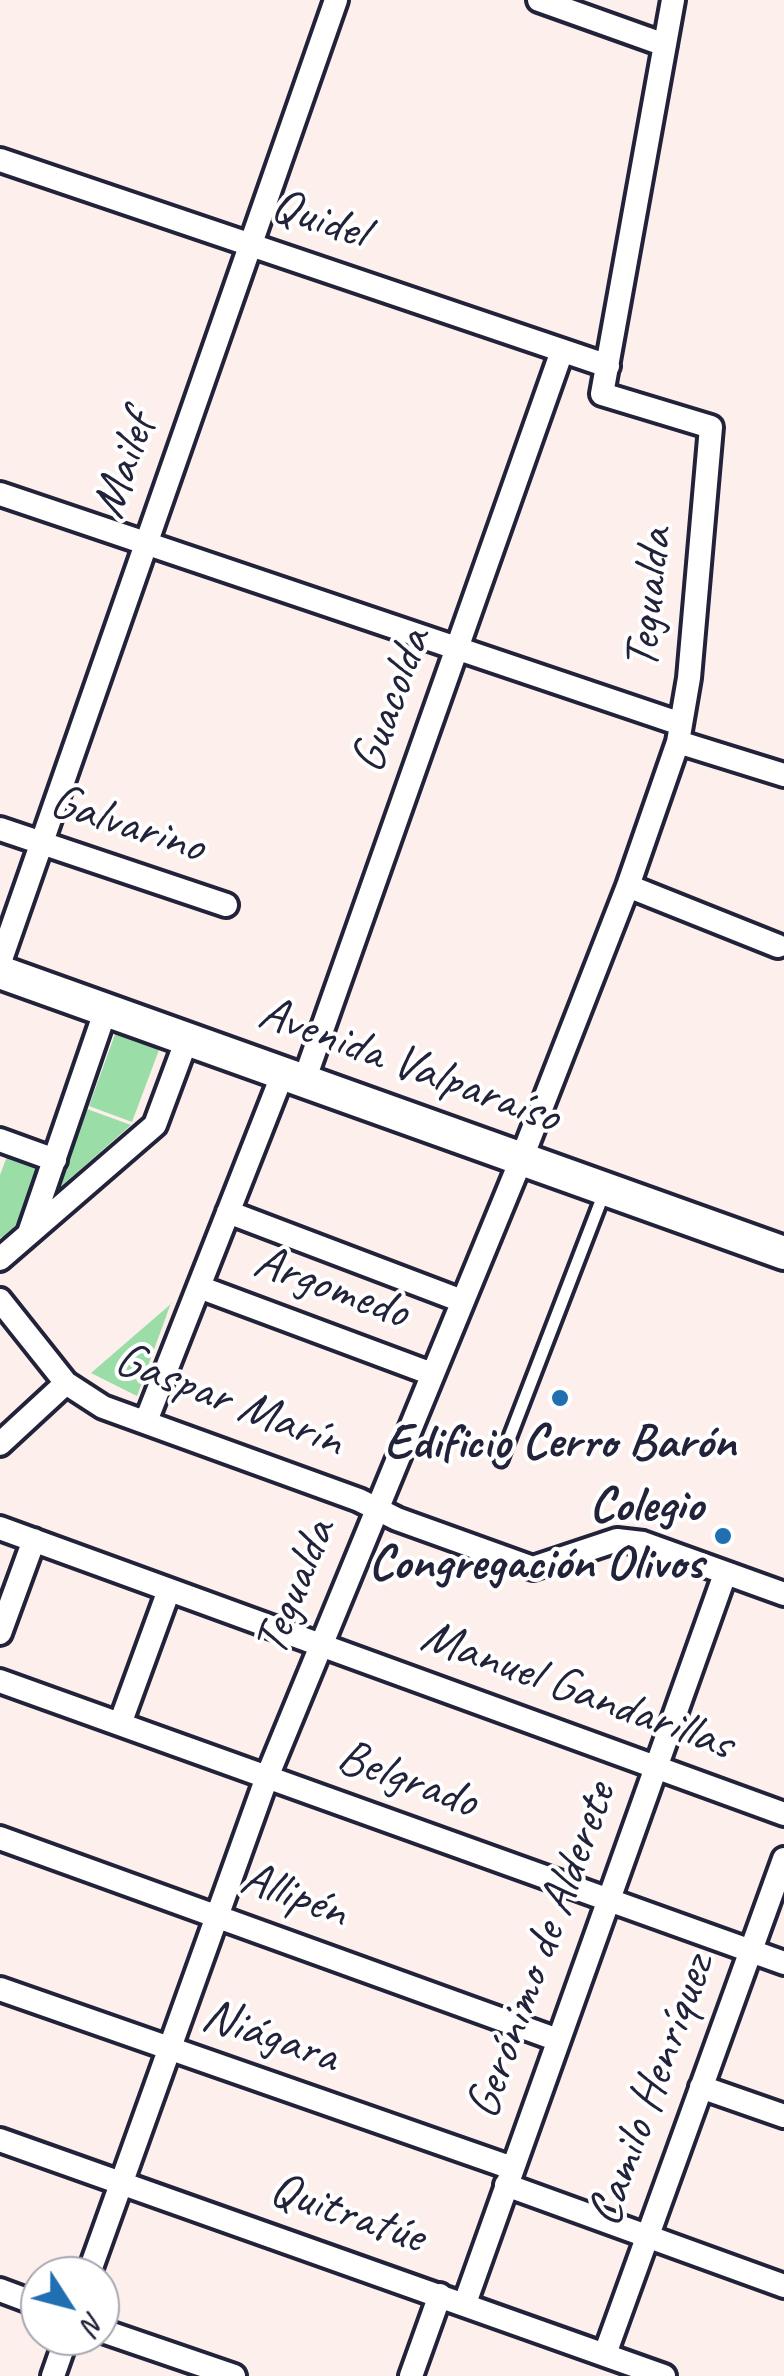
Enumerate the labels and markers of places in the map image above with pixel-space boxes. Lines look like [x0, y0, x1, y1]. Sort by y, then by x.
marker: Edificio Cerro Barón [549, 1387, 571, 1409]
place label: Edificio Cerro Barón [384, 1414, 736, 1474]
place label: Colegio Congregación Olivos [368, 1477, 703, 1594]
marker: Colegio Congregación Olivos [712, 1525, 734, 1547]

